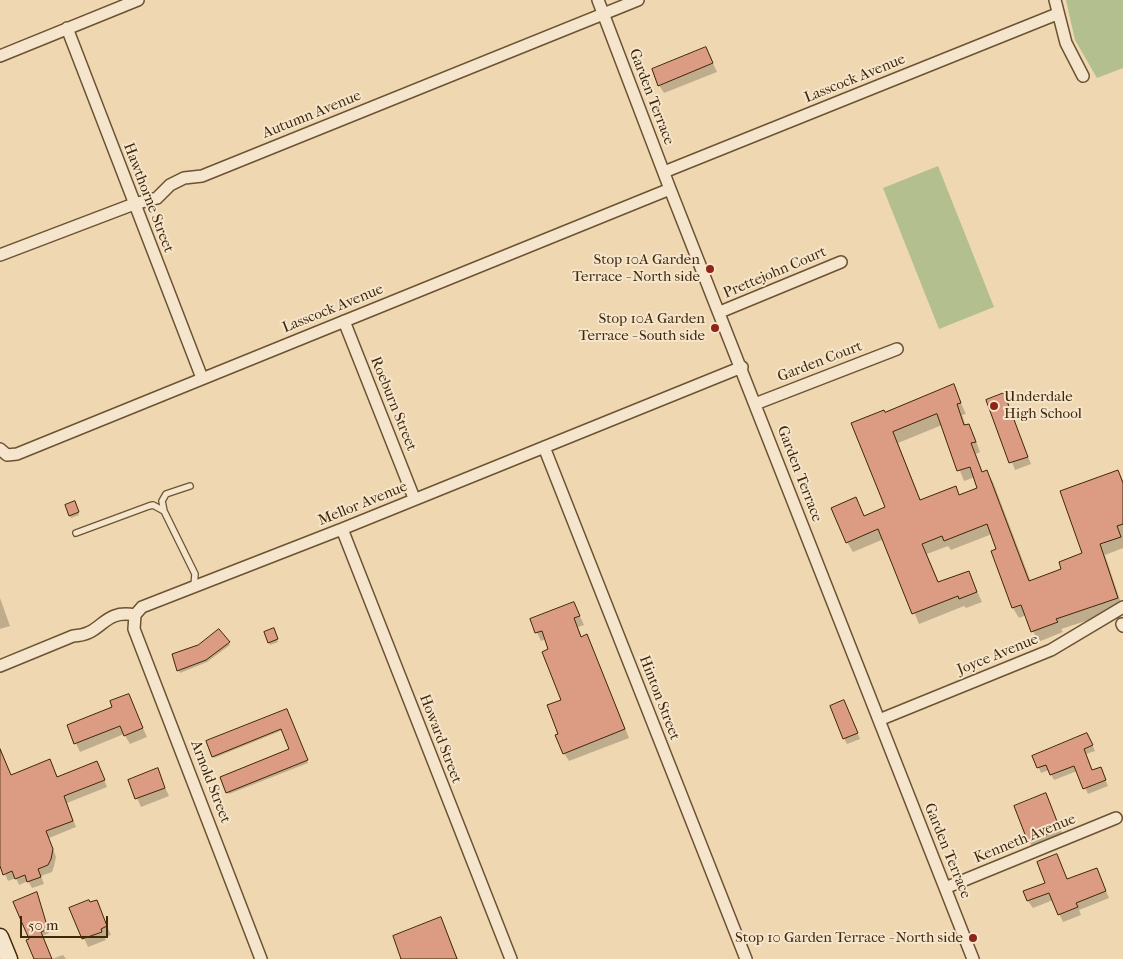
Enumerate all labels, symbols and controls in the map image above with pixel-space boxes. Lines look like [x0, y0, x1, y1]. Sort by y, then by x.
street label: Garden Terrace [624, 47, 678, 147]
street label: Lasscock Avenue [802, 51, 908, 107]
street label: Autumn Avenue [260, 87, 364, 143]
street label: Hawthorne Street [119, 141, 177, 255]
street label: Prettejohn Court [721, 243, 829, 303]
place label: Stop 10A Garden Terrace - North side [572, 251, 700, 286]
marker: Stop 10A Garden Terrace - North side [704, 263, 716, 275]
street label: Lasscock Avenue [280, 281, 386, 337]
place label: Stop 10A Garden Terrace - South side [579, 310, 705, 345]
marker: Stop 10A Garden Terrace - South side [709, 322, 721, 334]
street label: Garden Court [775, 338, 865, 386]
street label: Roeburn Street [366, 354, 420, 454]
place label: Underdale High School [1004, 388, 1082, 423]
marker: Underdale High School [988, 400, 1000, 412]
street label: Garden Terrace [772, 424, 826, 524]
street label: Mellor Avenue [316, 478, 410, 530]
street label: Joyce Avenue [955, 631, 1041, 679]
street label: Hinton Street [635, 653, 683, 743]
street label: Howard Street [415, 692, 465, 786]
street label: Arnold Street [186, 738, 234, 826]
street label: Garden Terrace [920, 801, 974, 901]
street label: Kenneth Avenue [971, 810, 1079, 868]
scale bar [22, 906, 110, 938]
text: 50 m [28, 916, 58, 934]
place label: Stop 10 Garden Terrace - North side [735, 929, 963, 947]
marker: Stop 10 Garden Terrace - North side [967, 932, 979, 944]

